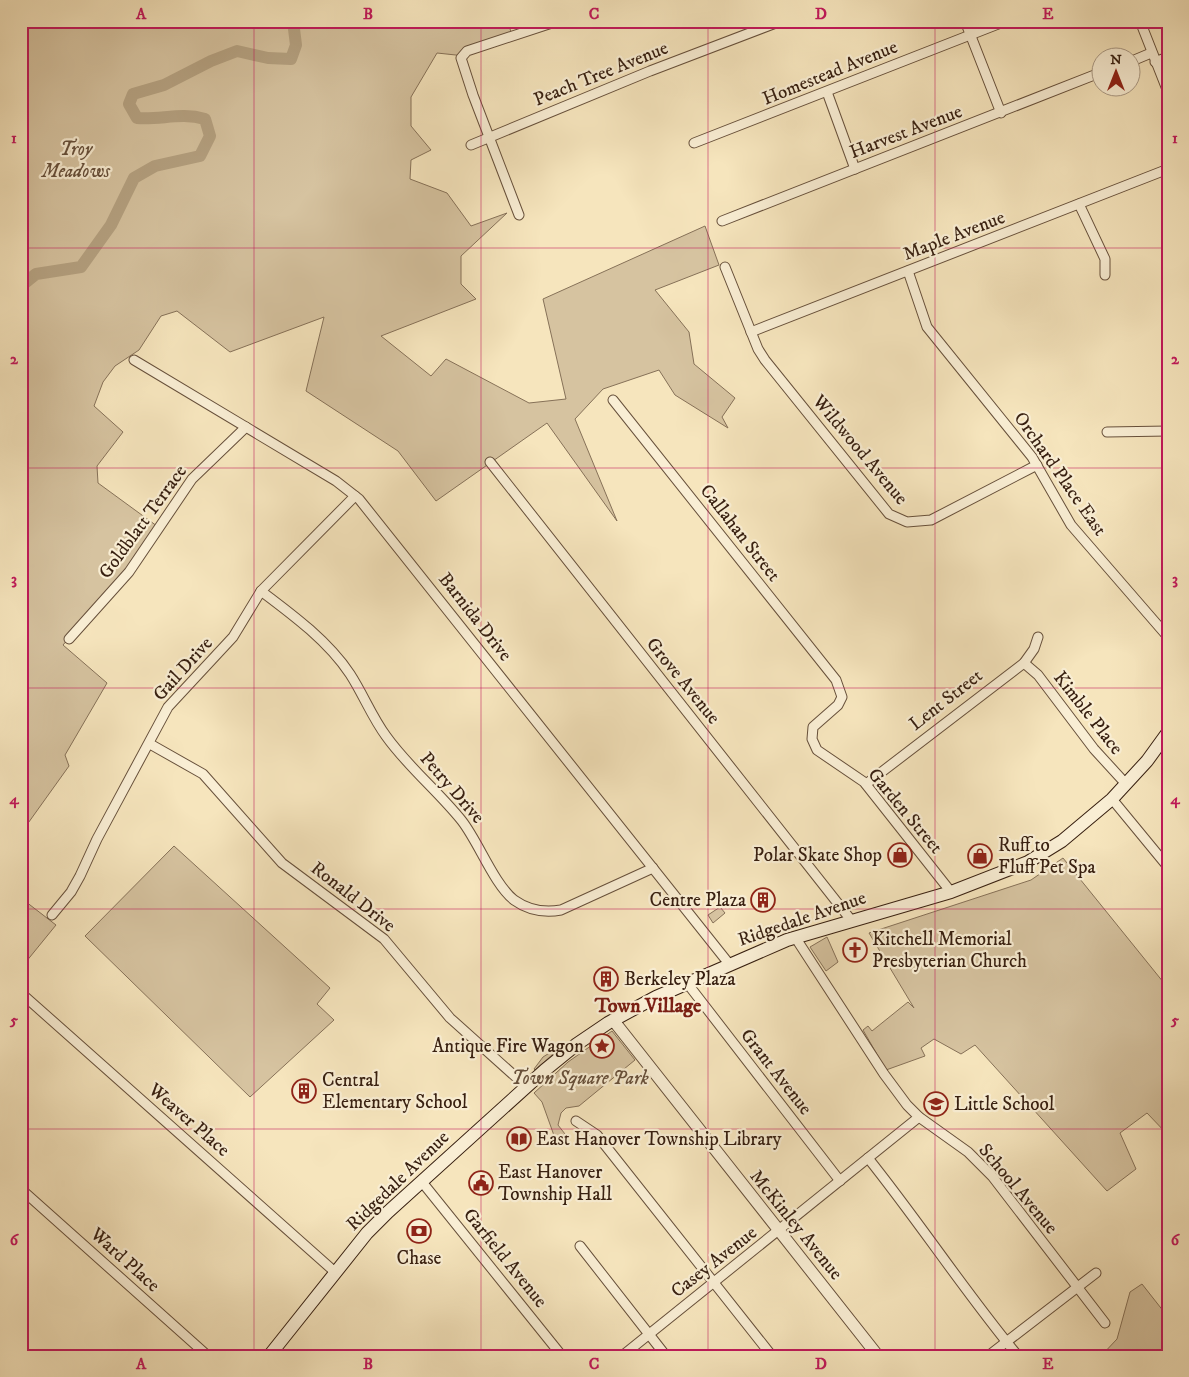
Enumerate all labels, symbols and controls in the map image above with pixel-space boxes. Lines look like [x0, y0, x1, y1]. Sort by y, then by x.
text: A [135, 4, 147, 24]
text: B [363, 4, 373, 24]
text: C [589, 4, 599, 24]
text: D [815, 4, 827, 24]
text: E [1042, 4, 1054, 24]
street label: Homestead Avenue [759, 35, 901, 111]
street label: Peach Tree Avenue [530, 36, 672, 111]
north arrow [1092, 48, 1142, 98]
text: N [1110, 51, 1122, 69]
street label: Harvest Avenue [846, 100, 966, 164]
text: 1 [11, 128, 17, 148]
text: 1 [1172, 128, 1178, 148]
park label: Troy Meadows [40, 138, 111, 183]
street label: Maple Avenue [900, 206, 1008, 266]
text: 2 [10, 349, 19, 369]
text: 2 [1171, 349, 1180, 369]
street label: Wildwood Avenue [807, 390, 913, 510]
street label: Orchard Place East [1009, 408, 1111, 540]
street label: Goldblatt Terrace [94, 461, 192, 583]
street label: Callahan Street [695, 480, 785, 586]
street label: Barnida Drive [433, 568, 517, 666]
text: 3 [11, 569, 17, 589]
text: 3 [1172, 569, 1178, 589]
street label: Gail Drive [148, 632, 218, 706]
street label: Grove Avenue [641, 633, 725, 729]
street label: Lent Street [905, 664, 987, 736]
street label: Kimble Place [1048, 667, 1128, 759]
street label: Petry Drive [415, 748, 489, 829]
street label: Garden Street [863, 764, 947, 858]
text: 4 [8, 789, 19, 809]
text: 4 [1169, 789, 1180, 809]
place label: Ruff to Fluff Pet Spa [998, 834, 1096, 879]
shop icon: Polar Skate Shop [887, 842, 913, 868]
shop icon: Ruff to Fluff Pet Spa [967, 843, 993, 869]
place label: Polar Skate Shop [753, 844, 882, 867]
street label: Ronald Drive [306, 857, 400, 937]
street label: Ridgedale Avenue [735, 886, 869, 952]
building icon: Centre Plaza [750, 887, 776, 913]
place label: Centre Plaza [650, 889, 746, 912]
place label: Kitchell Memorial Presbyterian Church [872, 928, 1027, 973]
church icon: Kitchell Memorial Presbyterian Church [842, 937, 868, 963]
building icon: Berkeley Plaza [593, 966, 619, 992]
place label: Berkeley Plaza [624, 968, 736, 991]
district label: Town Village [594, 994, 702, 1019]
text: 5 [9, 1010, 18, 1030]
text: 5 [1170, 1010, 1179, 1030]
street label: Grant Avenue [735, 1024, 817, 1120]
place icon: Antique Fire Wagon [589, 1033, 615, 1059]
place label: Antique Fire Wagon [432, 1035, 584, 1059]
park label: Town Square Park [511, 1067, 649, 1091]
place label: Central Elementary School [322, 1069, 468, 1114]
street label: Weaver Place [143, 1078, 235, 1162]
building icon: Central Elementary School [291, 1078, 317, 1104]
school or university icon: Little School [923, 1091, 949, 1117]
place label: Little School [954, 1093, 1055, 1116]
street label: Ridgedale Avenue [342, 1126, 454, 1236]
library icon: East Hanover Township Library [506, 1126, 532, 1152]
place label: East Hanover Township Library [536, 1128, 783, 1151]
street label: School Avenue [974, 1139, 1063, 1239]
place label: East Hanover Township Hall [498, 1161, 612, 1206]
street label: McKinley Avenue [745, 1165, 847, 1285]
public building icon: East Hanover Township Hall [468, 1170, 494, 1196]
street label: Garfield Avenue [458, 1204, 552, 1312]
bank icon: Chase [406, 1218, 432, 1244]
street label: Casey Avenue [666, 1221, 762, 1303]
street label: Ward Place [85, 1222, 165, 1297]
text: 6 [10, 1230, 20, 1250]
text: 6 [1171, 1230, 1181, 1250]
place label: Chase [397, 1247, 442, 1270]
text: A [135, 1354, 147, 1374]
text: B [363, 1354, 373, 1374]
text: C [589, 1354, 599, 1374]
text: D [815, 1354, 827, 1374]
text: E [1042, 1354, 1054, 1374]

